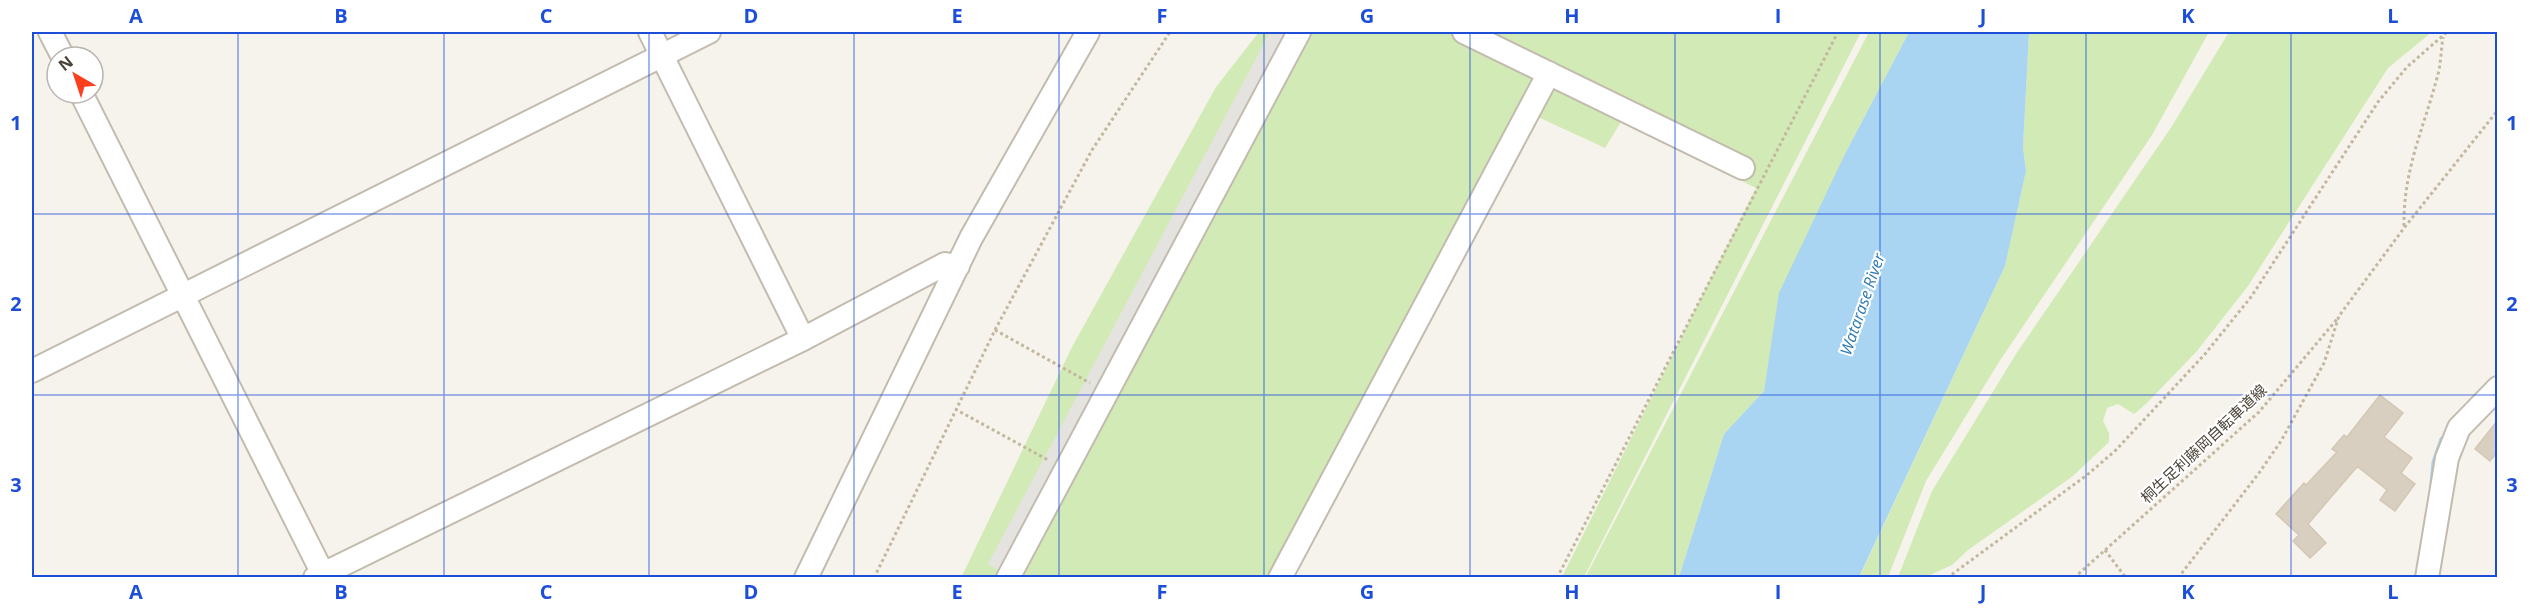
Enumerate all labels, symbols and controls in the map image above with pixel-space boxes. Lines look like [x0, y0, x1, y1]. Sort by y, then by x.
text: A [129, 2, 143, 29]
text: B [334, 2, 348, 29]
text: C [540, 2, 553, 29]
text: D [744, 2, 758, 29]
text: E [951, 2, 963, 29]
text: F [1157, 2, 1167, 29]
text: G [1360, 2, 1374, 29]
text: H [1564, 2, 1580, 29]
text: I [1775, 2, 1781, 29]
text: J [1978, 2, 1986, 29]
text: K [2181, 2, 2195, 29]
text: L [2387, 2, 2399, 29]
north arrow [45, 45, 105, 105]
text: N [54, 51, 78, 76]
text: 1 [10, 109, 22, 136]
text: 1 [2506, 109, 2518, 136]
water label: Watarase River [1834, 250, 1890, 358]
text: 2 [10, 290, 22, 317]
text: 2 [2506, 290, 2518, 317]
street label: 桐生足利藤岡自転車道線 [2136, 380, 2270, 507]
text: 3 [10, 471, 22, 498]
text: 3 [2506, 471, 2518, 498]
text: A [129, 578, 143, 605]
text: B [334, 578, 348, 605]
text: C [540, 578, 553, 605]
text: D [744, 578, 758, 605]
text: E [951, 578, 963, 605]
text: F [1157, 578, 1167, 605]
text: G [1360, 578, 1374, 605]
text: H [1564, 578, 1580, 605]
text: I [1775, 578, 1781, 605]
text: J [1978, 578, 1986, 605]
text: K [2181, 578, 2195, 605]
text: L [2387, 578, 2399, 605]

